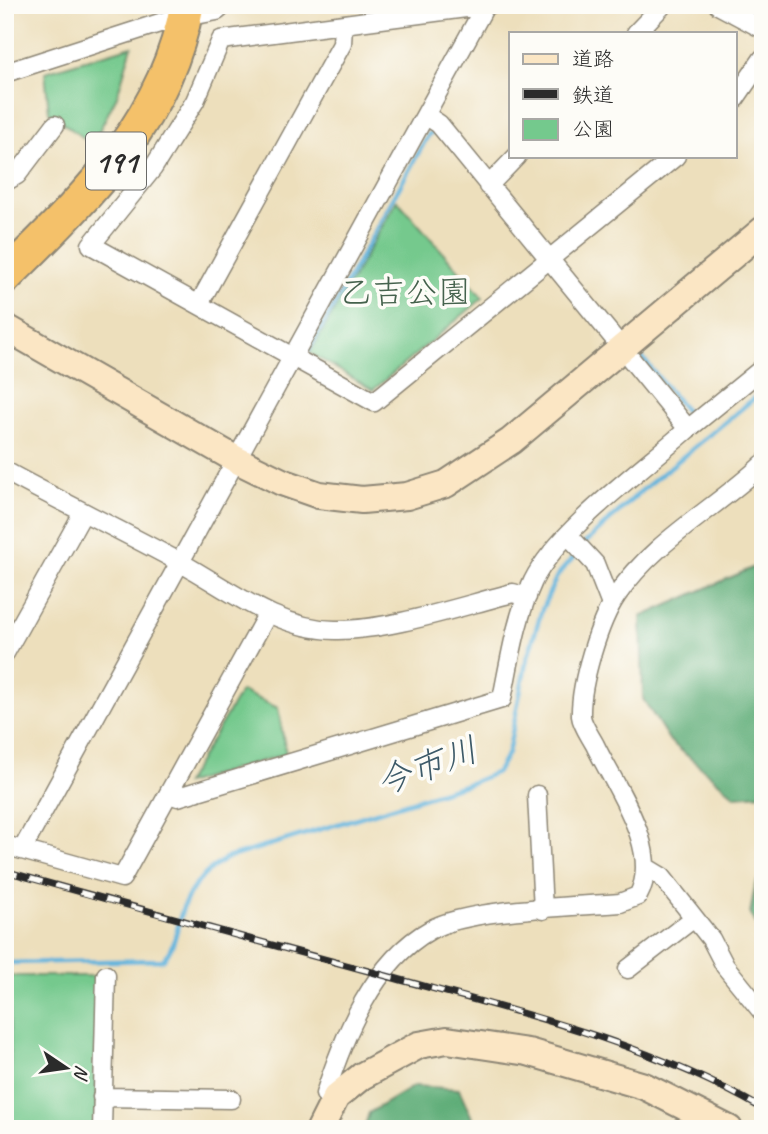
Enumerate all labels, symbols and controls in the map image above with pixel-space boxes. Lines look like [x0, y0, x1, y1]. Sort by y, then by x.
legend [509, 32, 736, 158]
text: 道路 [572, 46, 614, 72]
text: 鉄道 [572, 82, 614, 108]
text: 公園 [572, 116, 614, 142]
road number: 191 [86, 132, 146, 190]
park label: 乙吉公園 [339, 271, 471, 313]
water label: 今市川 [370, 727, 484, 805]
north arrow [32, 1032, 102, 1102]
text: N [68, 1063, 95, 1083]

